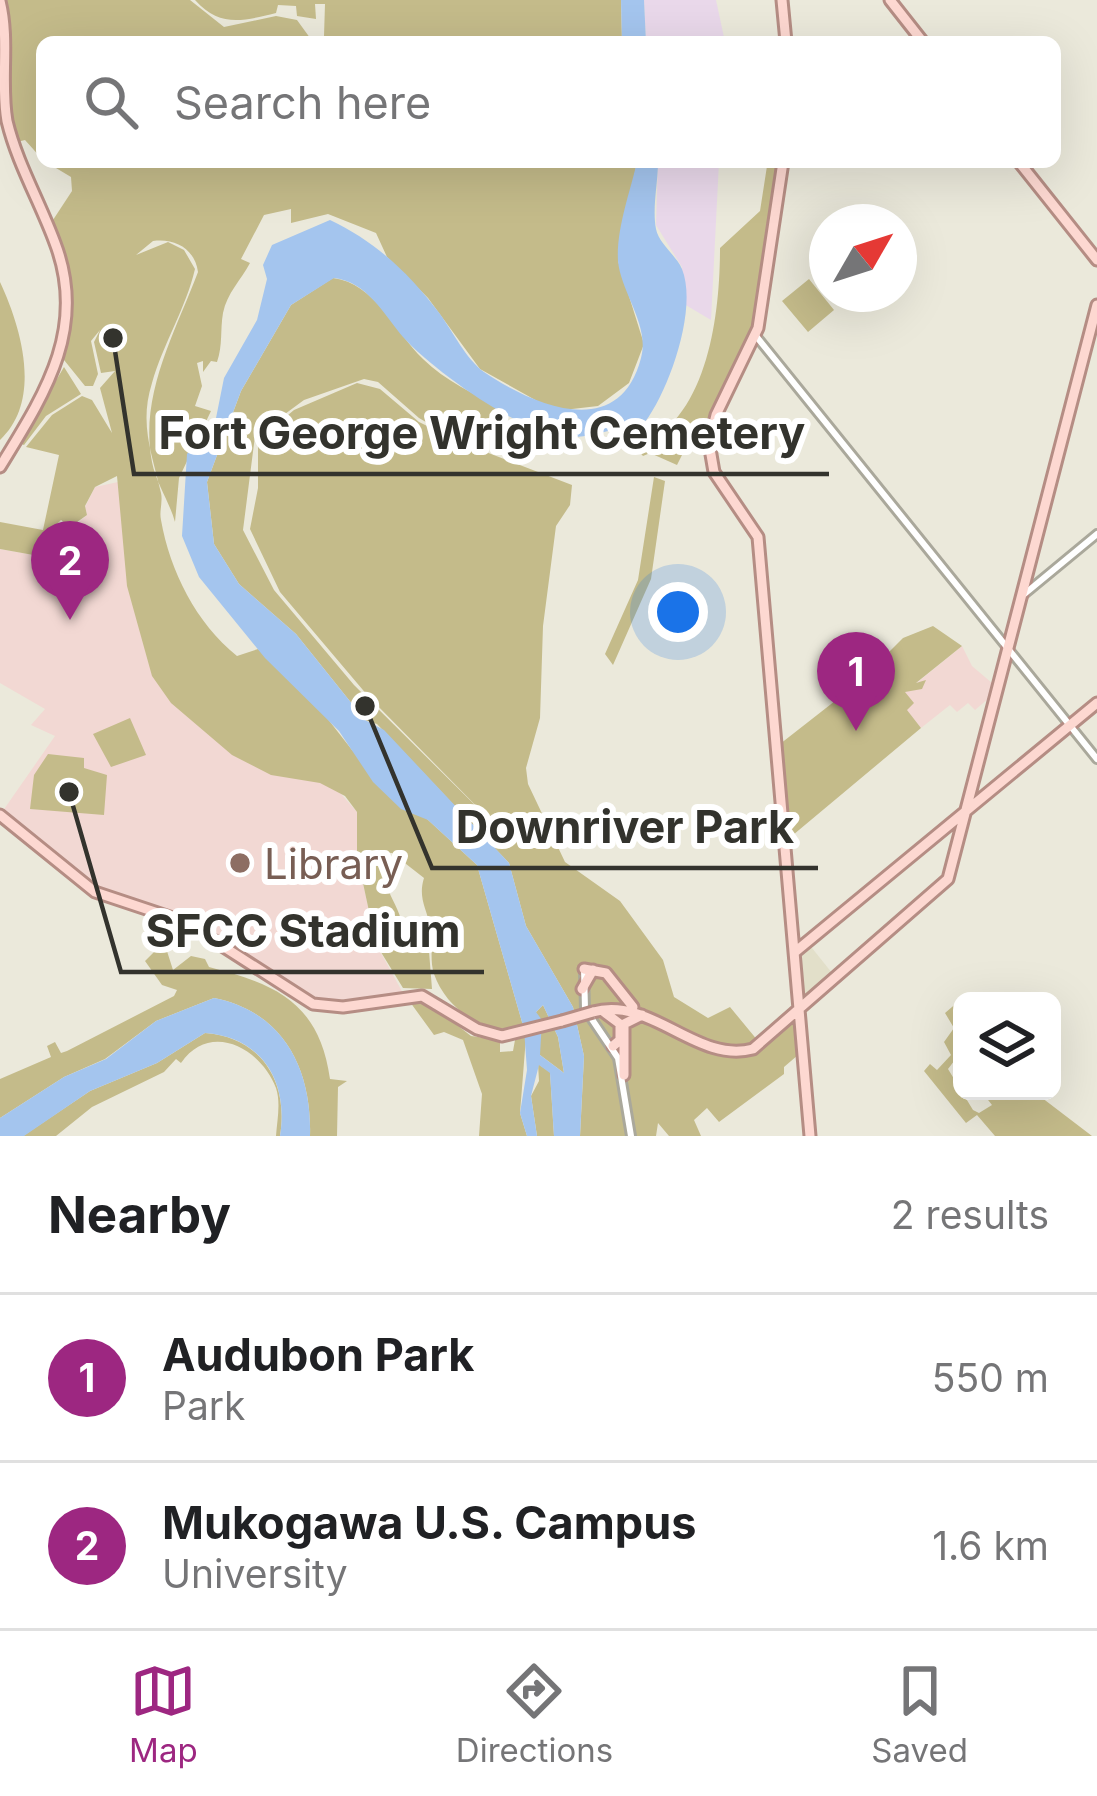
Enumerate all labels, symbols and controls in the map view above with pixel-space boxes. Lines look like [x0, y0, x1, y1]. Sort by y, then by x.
search box [36, 36, 1061, 168]
icon: search [78, 69, 144, 135]
text: Search here [174, 75, 431, 130]
north arrow [809, 204, 917, 312]
callout: Fort George Wright Cemetery [134, 393, 829, 474]
text: Fort George Wright Cemetery [159, 405, 805, 460]
pin: 2 [31, 521, 109, 620]
your location [648, 582, 708, 642]
pin: 1 [817, 632, 895, 731]
callout: Downriver Park [432, 787, 818, 868]
text: Downriver Park [456, 799, 794, 854]
place label: Library [264, 838, 403, 889]
marker: Library [227, 850, 253, 876]
callout: SFCC Stadium [121, 891, 484, 972]
text: SFCC Stadium [145, 903, 461, 958]
map controls [953, 992, 1061, 1100]
button: layers [953, 992, 1061, 1100]
text: Nearby [48, 1184, 231, 1245]
text: 2 results [891, 1191, 1049, 1238]
text: Audubon Park [162, 1327, 474, 1382]
text: 1 [79, 1354, 95, 1401]
text: 550 m [932, 1354, 1049, 1401]
text: Park [162, 1382, 246, 1429]
text: Mukogawa U.S. Campus [162, 1495, 696, 1550]
text: 2 [75, 1522, 99, 1569]
text: 1.6 km [932, 1522, 1049, 1569]
text: University [162, 1550, 348, 1597]
tab: Map [129, 1658, 198, 1770]
tab: Directions [456, 1658, 613, 1770]
tab: Saved [871, 1658, 968, 1770]

